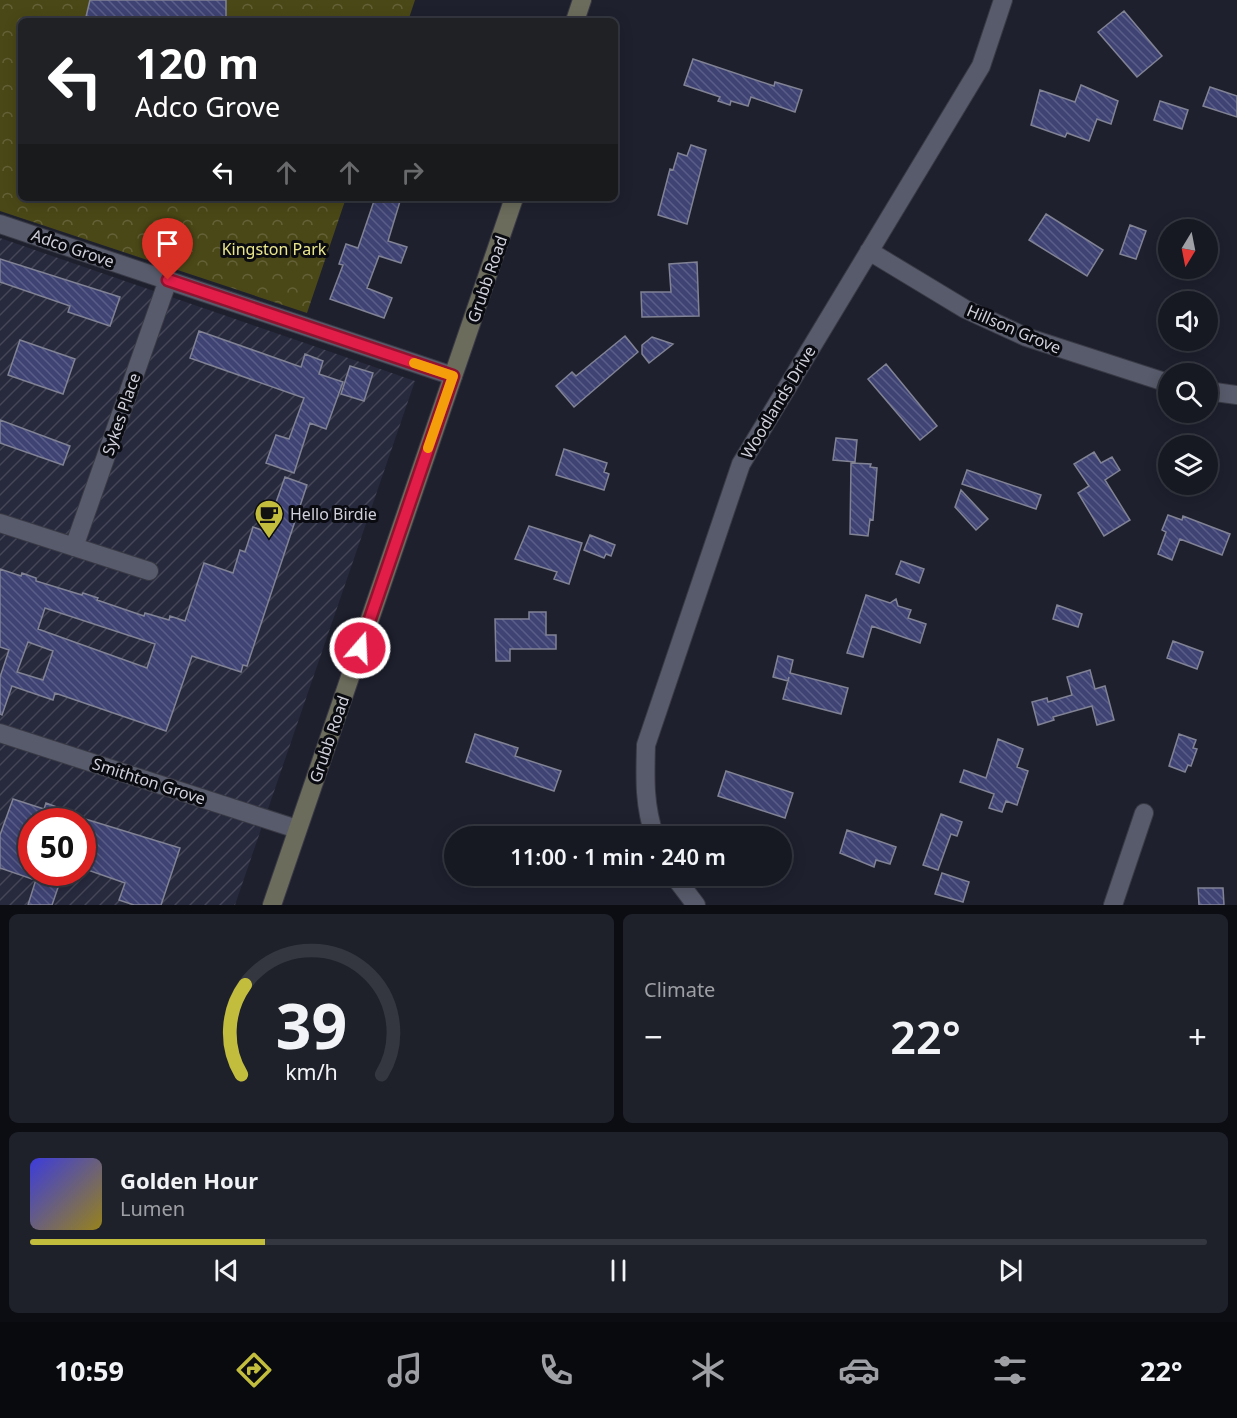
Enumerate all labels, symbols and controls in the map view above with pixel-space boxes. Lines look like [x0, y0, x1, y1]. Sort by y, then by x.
text: 120 m [135, 34, 259, 91]
icon: left [36, 42, 114, 120]
text: Adco Grove [135, 88, 280, 125]
icon: left [207, 156, 240, 189]
icon: ahead [270, 156, 303, 189]
icon: ahead [333, 156, 366, 189]
icon: right [396, 156, 429, 189]
pin [142, 218, 193, 280]
north arrow [1158, 219, 1218, 279]
map controls [1158, 219, 1218, 495]
street label: Adco Grove [29, 224, 117, 272]
icon: arrive [151, 227, 184, 260]
street label: Grubb Road [462, 233, 512, 325]
park label: Kingston Park [222, 238, 327, 260]
button: sound [1158, 291, 1218, 351]
street label: Hillson Grove [964, 299, 1064, 359]
street label: Woodlands Drive [736, 341, 820, 463]
button: search [1158, 363, 1218, 423]
street label: Sykes Place [97, 370, 145, 458]
button: layers [1158, 435, 1218, 495]
cafe icon: Hello Birdie [253, 498, 285, 540]
place label: Hello Birdie [290, 503, 377, 525]
position arrow [328, 616, 392, 680]
street label: Grubb Road [304, 693, 354, 785]
street label: Smithton Grove [90, 752, 208, 810]
speed limit sign: 50 [18, 808, 96, 886]
text: 11:00 · 1 min · 240 m [510, 841, 726, 871]
text: Climate [644, 976, 715, 1003]
text: 39 [276, 982, 347, 1067]
text: 22° [890, 1006, 961, 1067]
text: − [644, 1014, 663, 1059]
text: + [1188, 1014, 1207, 1059]
text: km/h [285, 1058, 338, 1087]
text: Golden Hour [120, 1165, 258, 1195]
text: Lumen [120, 1195, 185, 1222]
icon: previous [210, 1254, 243, 1287]
icon: pause [602, 1254, 635, 1287]
icon: next [994, 1254, 1027, 1287]
icon: directions [233, 1349, 275, 1391]
icon: music [384, 1349, 426, 1391]
icon: phone [535, 1349, 577, 1391]
icon: climate [687, 1349, 729, 1391]
icon: car [838, 1349, 880, 1391]
icon: filters [989, 1349, 1031, 1391]
text: 10:59 [55, 1352, 124, 1389]
text: 22° [1140, 1352, 1182, 1389]

